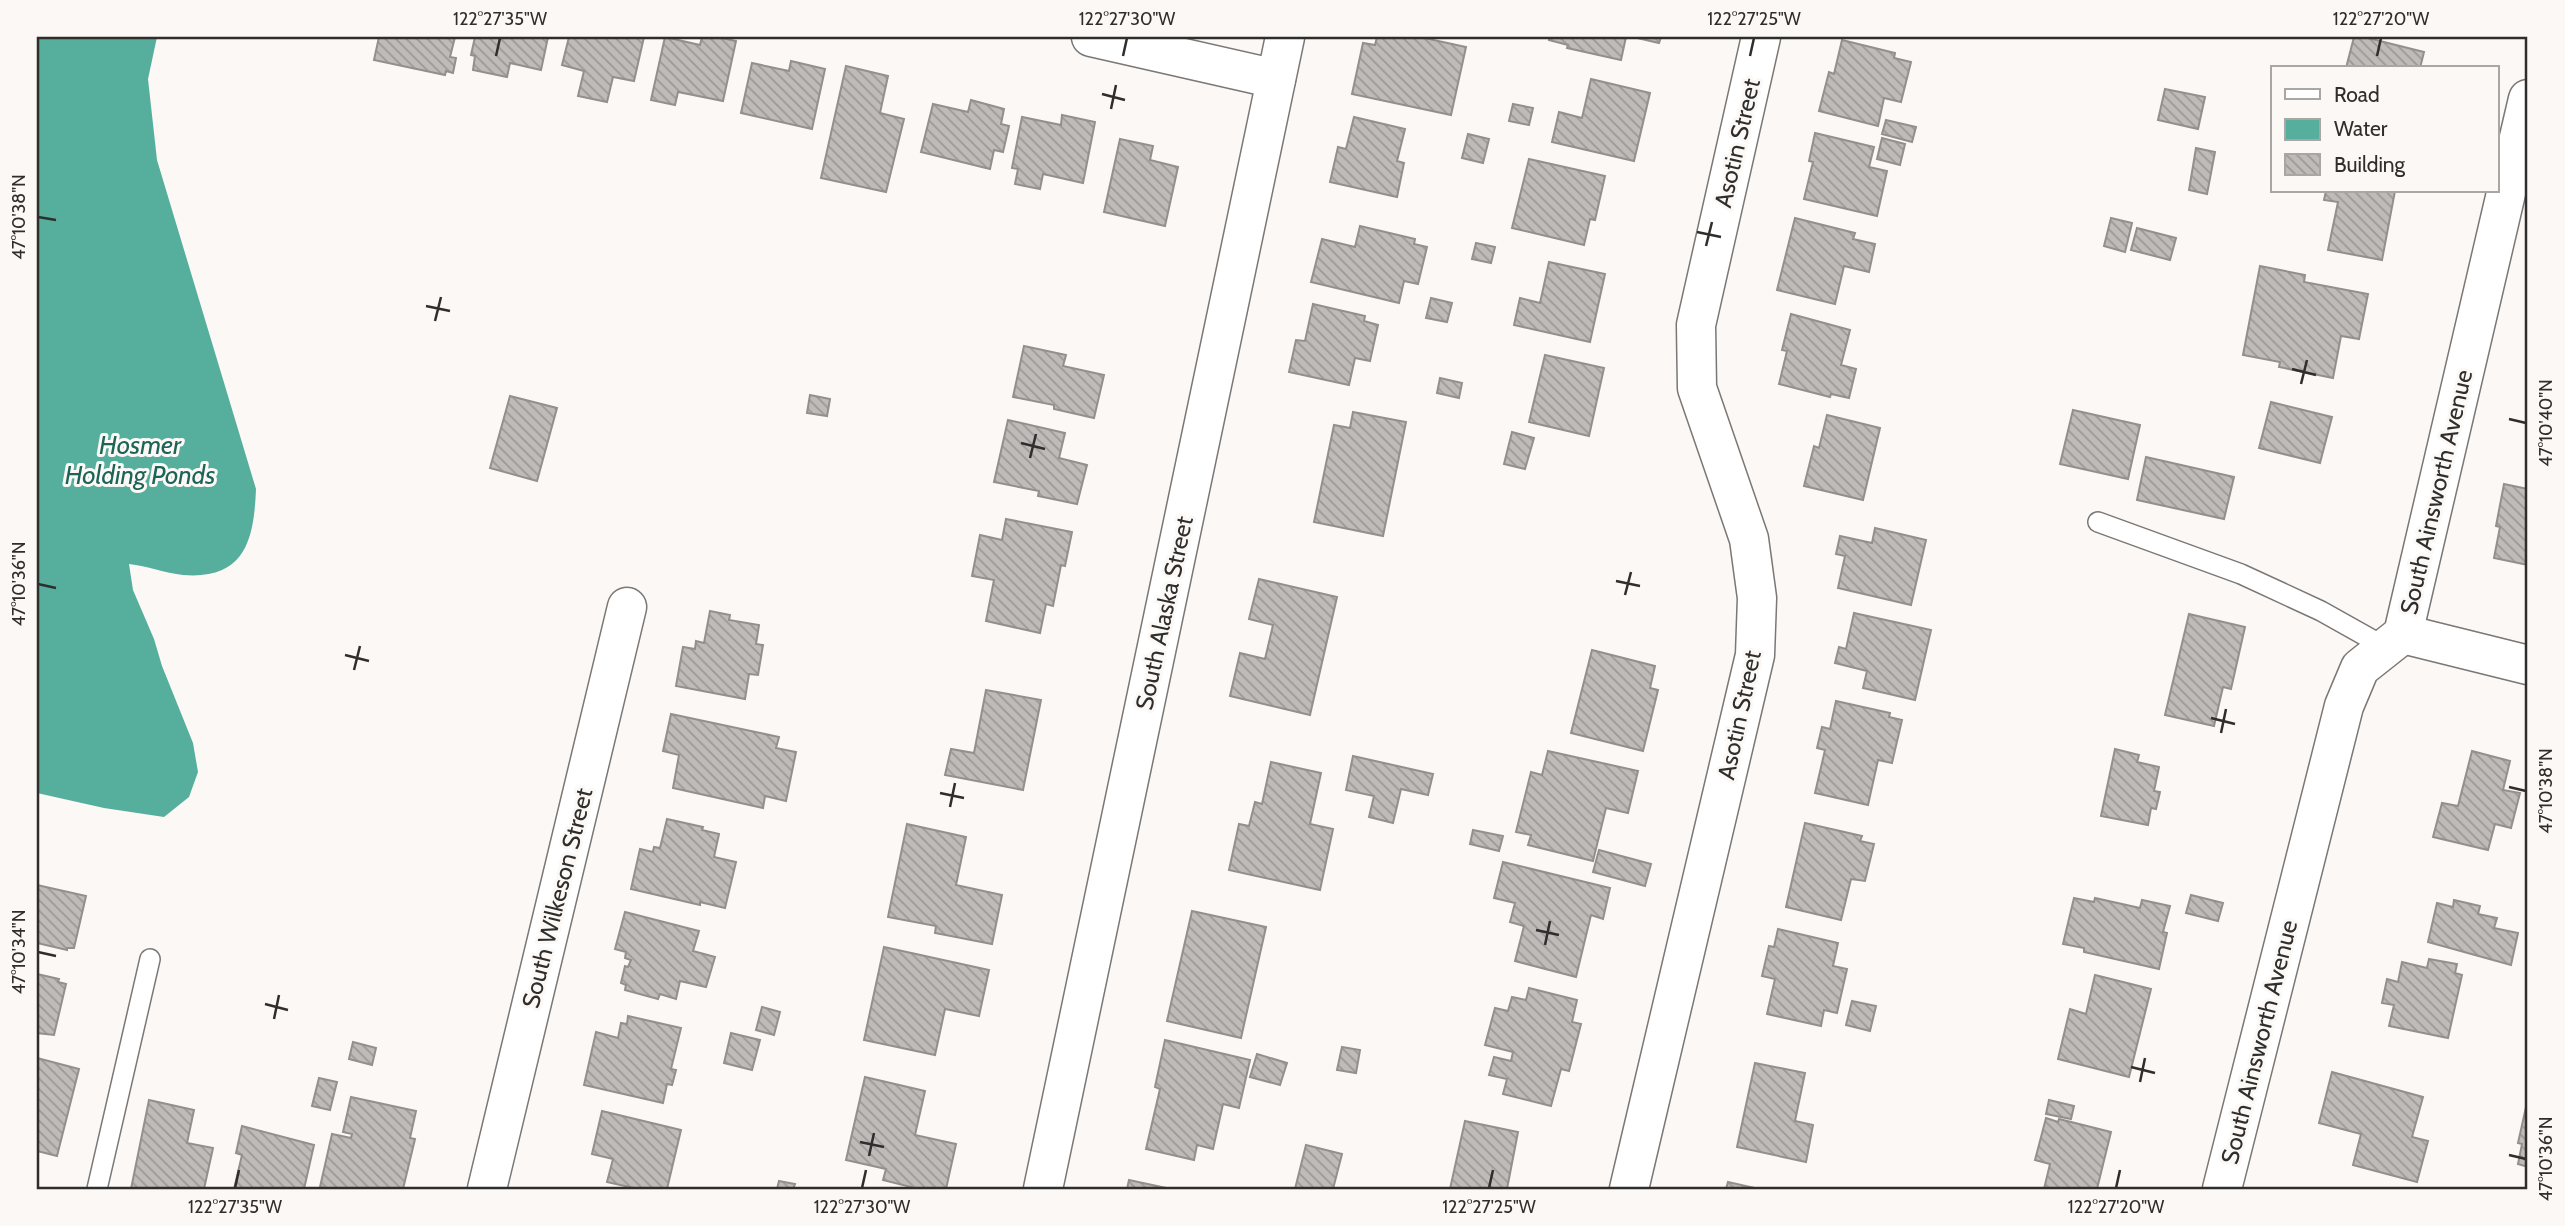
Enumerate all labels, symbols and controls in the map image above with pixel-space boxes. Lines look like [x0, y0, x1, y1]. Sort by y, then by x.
text: 122°27'35"W [453, 8, 547, 30]
text: 122°27'30"W [1079, 8, 1175, 30]
text: 122°27'25"W [1707, 8, 1801, 30]
text: 122°27'20"W [2333, 8, 2429, 30]
legend [2271, 66, 2498, 192]
street label: Asotin Street [1708, 76, 1766, 210]
text: Road [2334, 82, 2380, 107]
text: Water [2334, 116, 2388, 141]
text: Building [2334, 152, 2406, 177]
text: 47°10'38"N [8, 174, 30, 260]
street label: South Ainsworth Avenue [2394, 367, 2478, 617]
text: 47°10'40"N [2535, 379, 2557, 467]
water label: Hosmer Holding Ponds [65, 429, 215, 491]
street label: South Alaska Street [1129, 514, 1199, 712]
text: 47°10'36"N [8, 542, 30, 626]
street label: Asotin Street [1711, 648, 1767, 782]
text: 47°10'38"N [2535, 748, 2557, 834]
street label: South Wilkeson Street [516, 785, 598, 1011]
text: 47°10'34"N [8, 910, 30, 994]
street label: South Ainsworth Avenue [2215, 917, 2303, 1167]
text: 47°10'36"N [2535, 1117, 2557, 1201]
text: 122°27'35"W [188, 1196, 282, 1218]
text: 122°27'30"W [814, 1196, 910, 1218]
text: 122°27'25"W [1442, 1196, 1536, 1218]
text: 122°27'20"W [2068, 1196, 2164, 1218]

